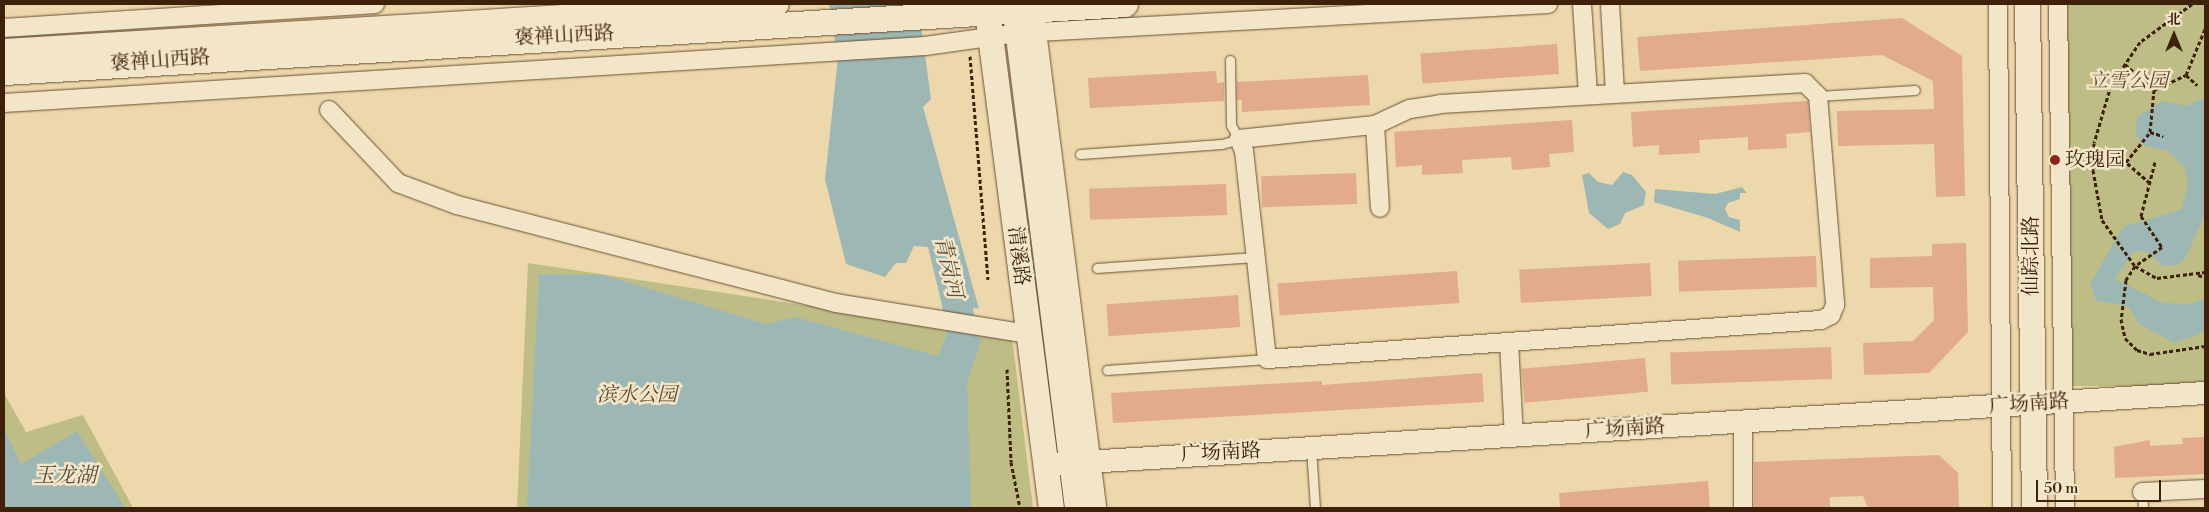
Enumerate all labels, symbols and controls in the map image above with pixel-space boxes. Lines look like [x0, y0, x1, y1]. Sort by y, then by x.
north arrow [2149, 10, 2199, 60]
text: 北 [2167, 11, 2181, 29]
street label: 褒禅山西路 [513, 21, 615, 51]
street label: 褒禅山西路 [109, 46, 211, 76]
park label: 立雪公园 [2088, 69, 2168, 93]
place label: 玫瑰园 [2065, 148, 2125, 172]
marker: 玫瑰园 [2049, 154, 2061, 166]
street label: 仙踪北路 [2019, 216, 2043, 296]
street label: 清溪路 [1002, 225, 1034, 287]
water label: 青岗河 [929, 233, 967, 301]
park label: 滨水公园 [597, 383, 677, 407]
street label: 广场南路 [1988, 389, 2070, 419]
street label: 广场南路 [1584, 414, 1666, 444]
street label: 广场南路 [1180, 439, 1262, 467]
water label: 玉龙湖 [34, 463, 96, 489]
scale bar [2039, 470, 2164, 502]
text: 50 m [2044, 479, 2078, 498]

